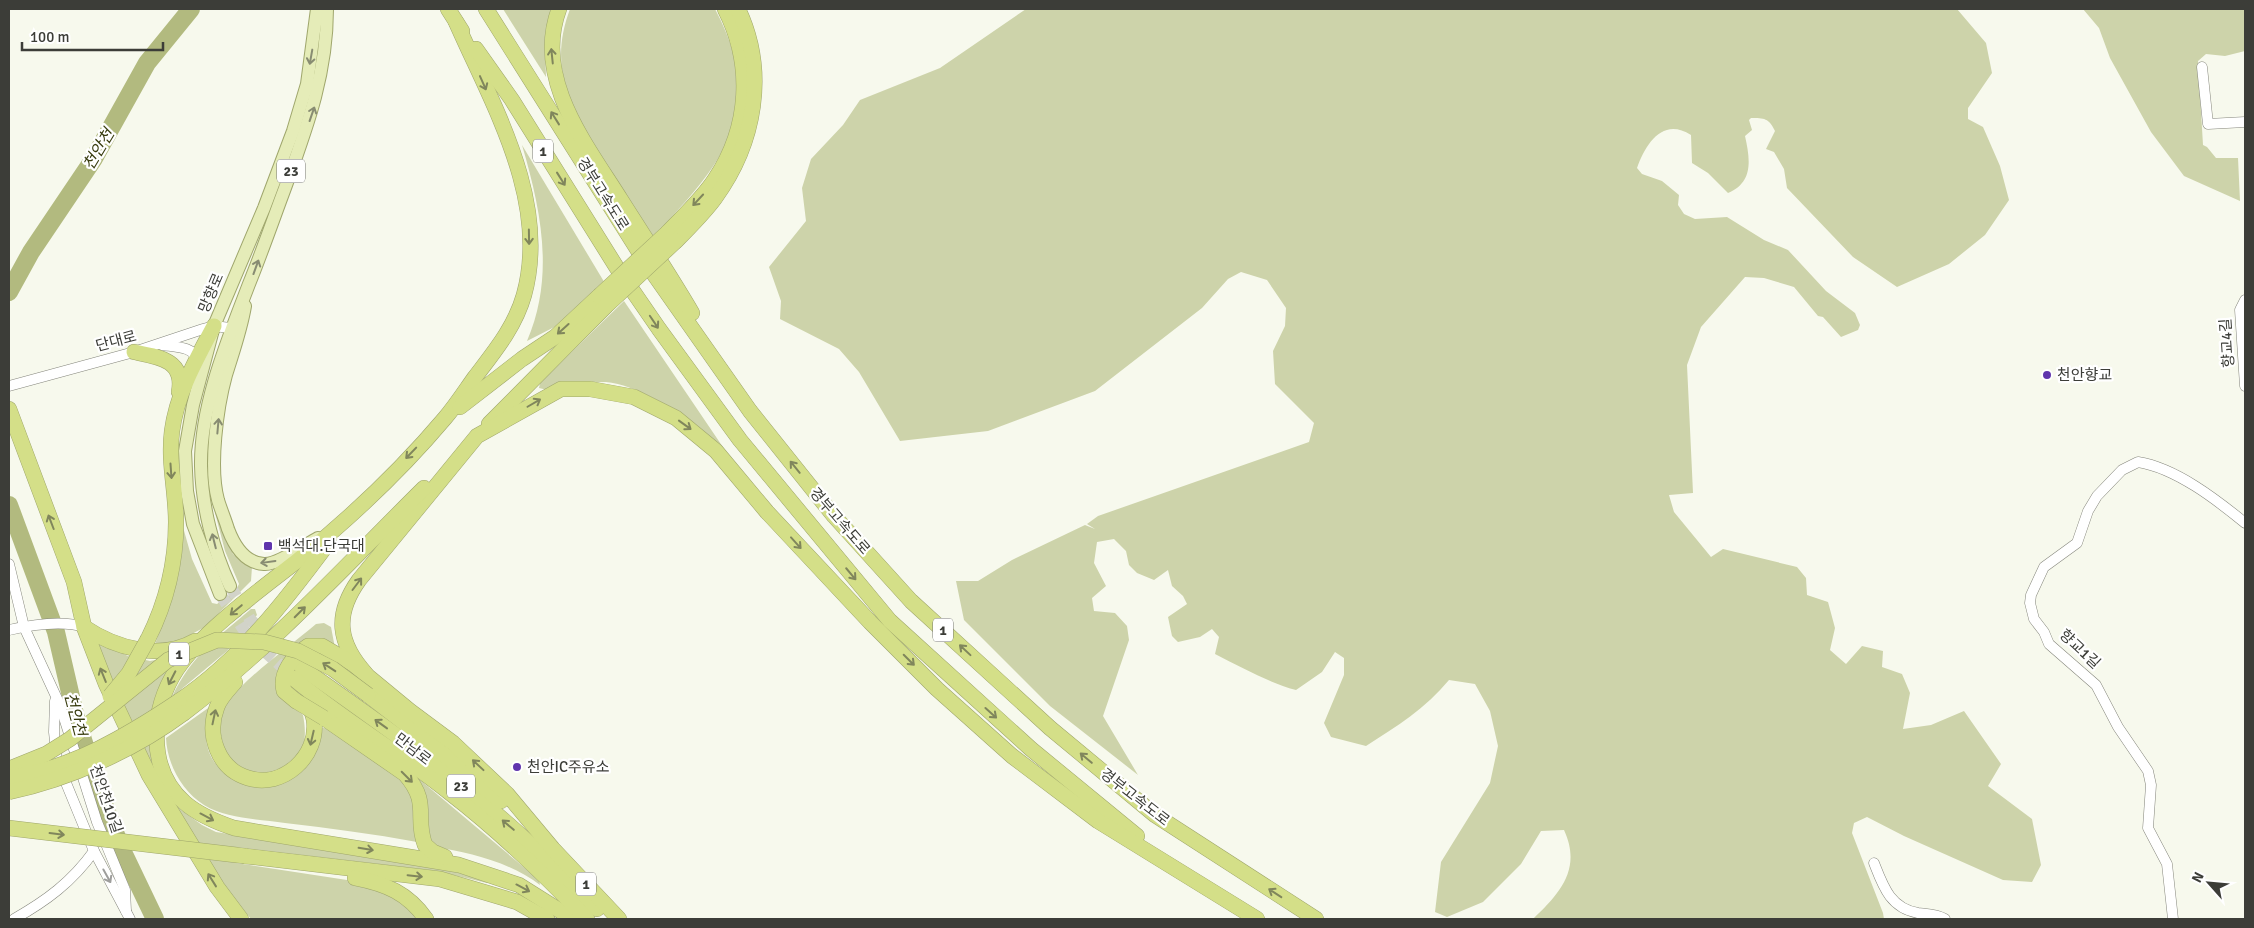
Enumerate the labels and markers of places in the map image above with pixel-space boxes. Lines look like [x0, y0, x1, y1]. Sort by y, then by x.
place label: 천안향교 [2057, 366, 2112, 384]
marker: 천안향교 [2041, 369, 2053, 381]
place label: 백석대.단국대 [278, 537, 365, 555]
marker: 백석대.단국대 [262, 540, 274, 552]
place label: 천안IC주유소 [527, 758, 610, 776]
marker: 천안IC주유소 [511, 761, 523, 773]

